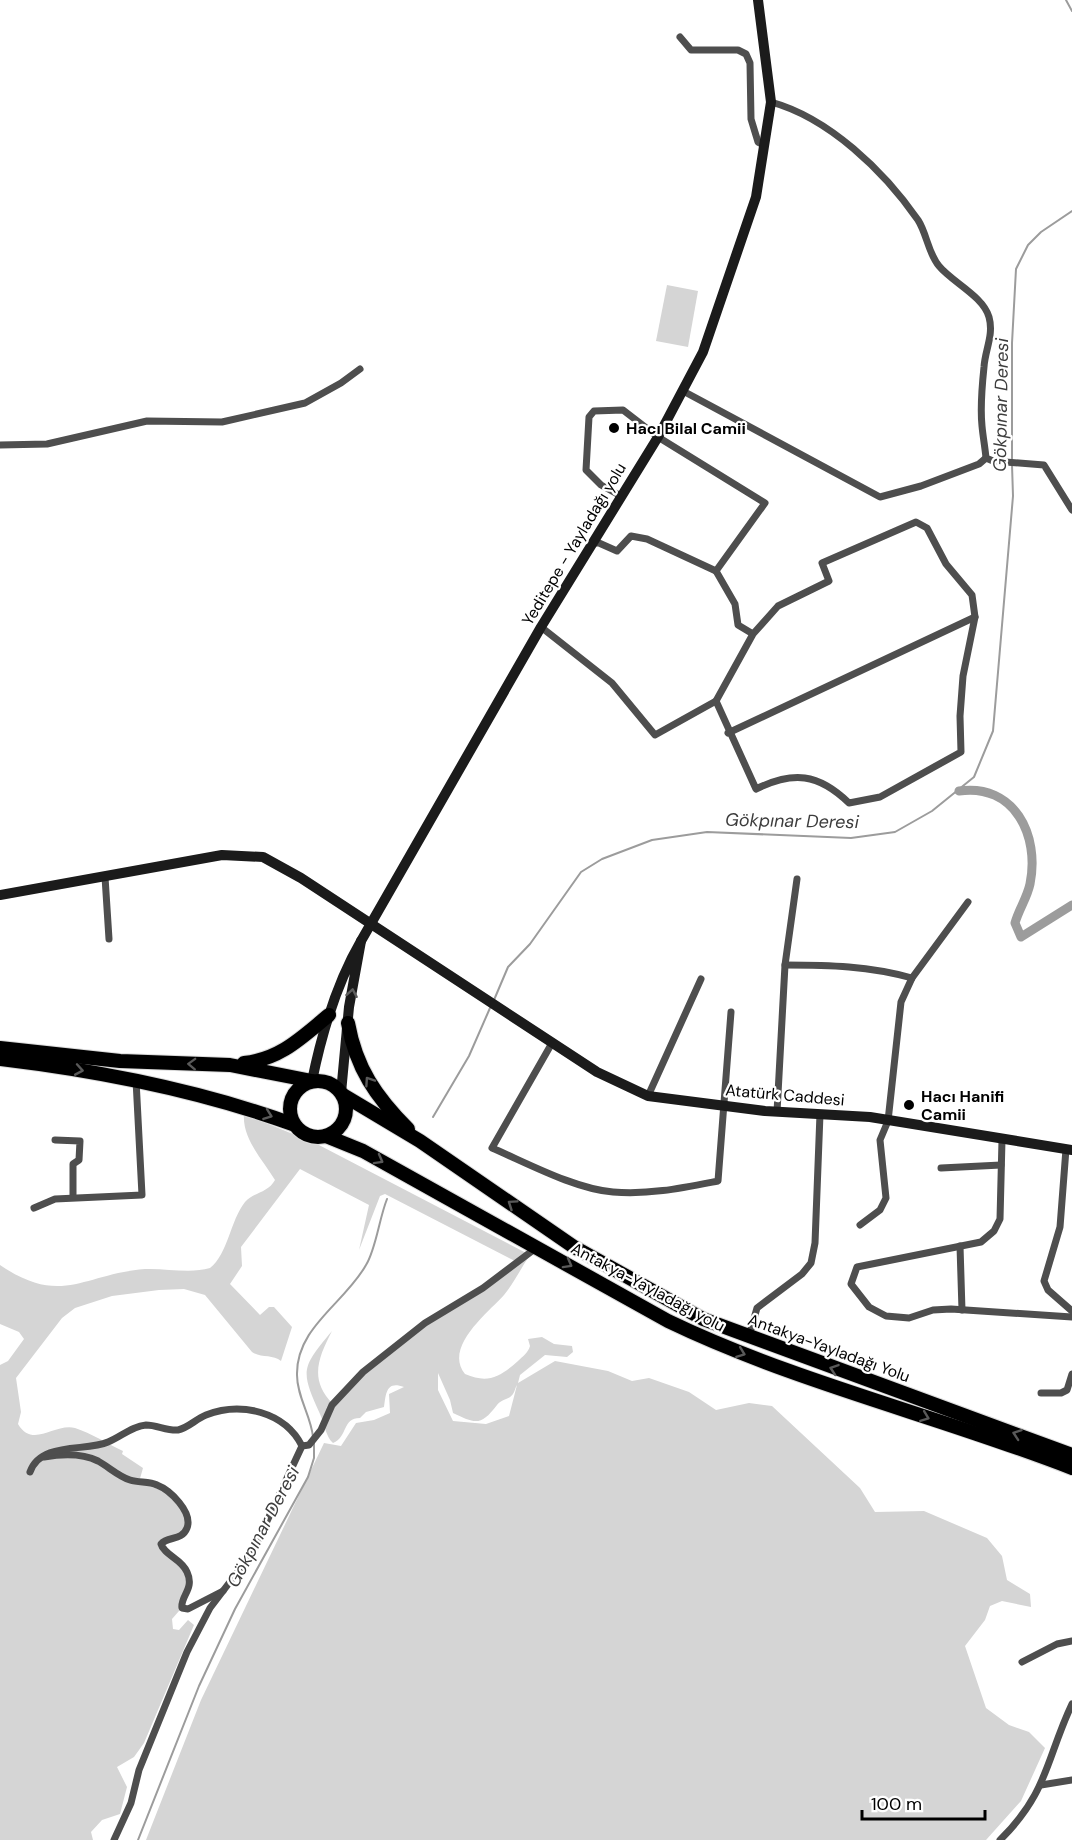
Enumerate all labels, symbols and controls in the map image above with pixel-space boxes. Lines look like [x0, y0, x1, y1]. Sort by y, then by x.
water label: Gökpınar Deresi [988, 337, 1014, 472]
place label: Hacı Bilal Camii [626, 418, 746, 439]
marker: Hacı Bilal Camii [607, 421, 621, 435]
street label: Yeditepe - Yayladağı yolu [517, 459, 631, 629]
water label: Gökpınar Deresi [725, 808, 860, 834]
one-way arrow [345, 989, 357, 998]
one-way arrow [187, 1057, 196, 1070]
one-way arrow [73, 1063, 83, 1076]
one-way arrow [365, 1076, 376, 1087]
street label: Atatürk Caddesi [725, 1079, 845, 1111]
place label: Hacı Hanifi Camii [921, 1086, 1004, 1125]
marker: Hacı Hanifi Camii [902, 1098, 916, 1112]
one-way arrow [262, 1108, 273, 1121]
one-way arrow [373, 1153, 383, 1164]
one-way arrow [507, 1200, 518, 1211]
street label: Antakya-Yayladağı yolu [567, 1238, 729, 1336]
one-way arrow [562, 1257, 572, 1268]
street label: Antakya-Yayladağı Yolu [745, 1309, 913, 1387]
one-way arrow [735, 1346, 746, 1358]
one-way arrow [829, 1363, 840, 1376]
one-way arrow [920, 1410, 930, 1423]
one-way arrow [1012, 1429, 1023, 1442]
water label: Gökpınar Deresi [221, 1462, 305, 1592]
scale bar [862, 1783, 985, 1821]
text: 100 m [871, 1792, 922, 1816]

